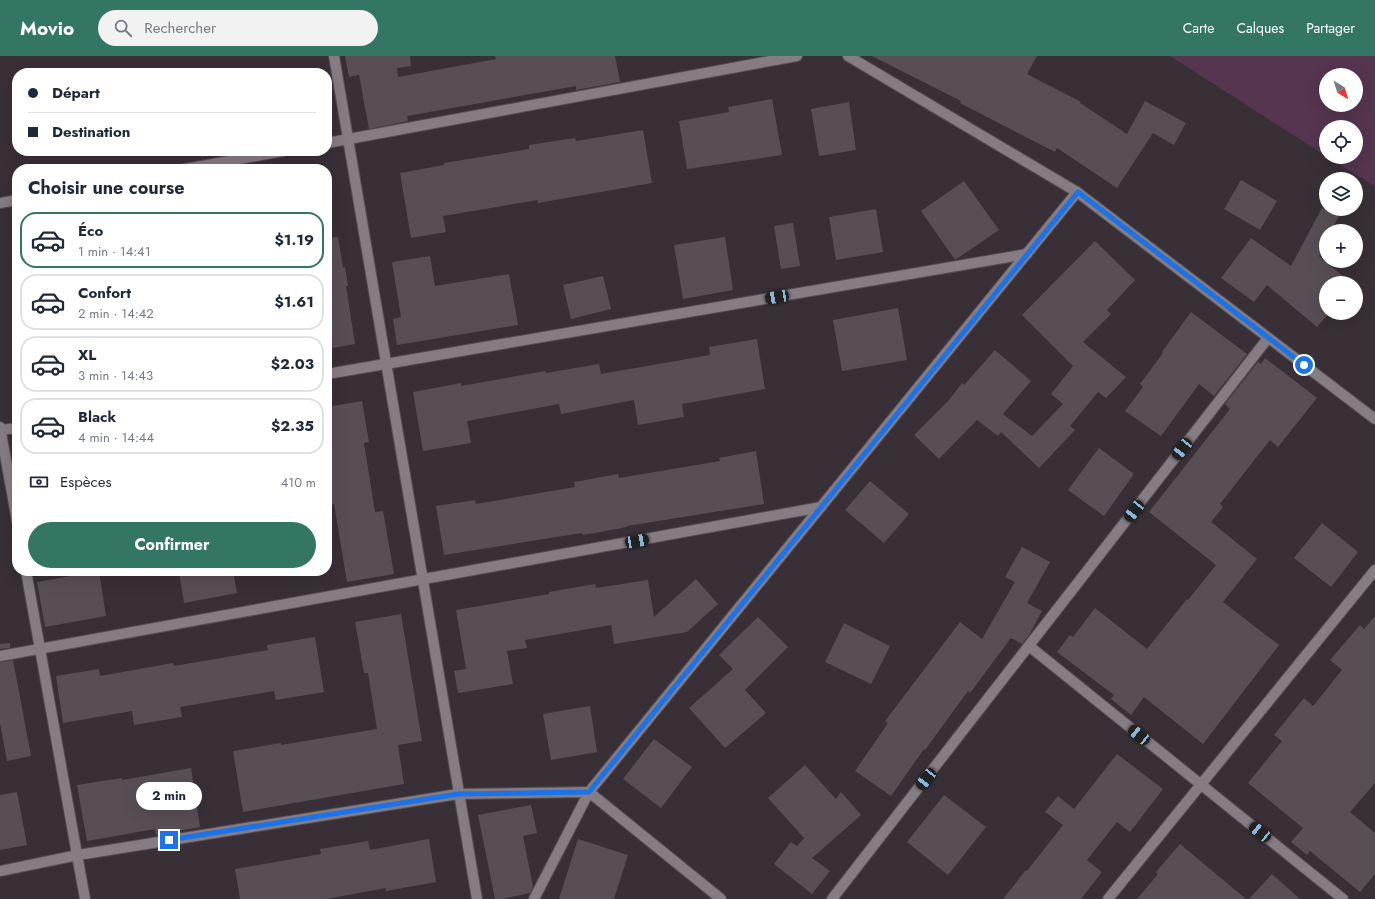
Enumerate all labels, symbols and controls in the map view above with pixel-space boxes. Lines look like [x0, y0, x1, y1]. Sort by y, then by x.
search box [98, 10, 378, 46]
text: Movio [20, 15, 74, 42]
icon: search [112, 17, 134, 39]
text: Rechercher [144, 17, 216, 39]
text: Carte [1183, 18, 1214, 38]
text: Calques [1236, 18, 1284, 38]
text: Partager [1306, 18, 1355, 38]
north arrow [1319, 68, 1363, 112]
map controls [1319, 68, 1363, 320]
text: Départ [52, 82, 100, 104]
button: locate [1319, 120, 1363, 164]
text: Destination [52, 121, 130, 143]
button: layers [1319, 172, 1363, 216]
text: Choisir une course [28, 175, 185, 201]
text: Éco [78, 220, 103, 242]
icon: car [30, 222, 66, 258]
button: + [1319, 224, 1363, 268]
text: $1.19 [275, 229, 314, 251]
text: 1 min · 14:41 [78, 242, 151, 261]
button: − [1319, 276, 1363, 320]
text: Confort [78, 282, 131, 304]
icon: car [30, 284, 66, 320]
car [764, 289, 790, 305]
text: $1.61 [275, 291, 314, 313]
text: 2 min · 14:42 [78, 304, 154, 323]
text: XL [78, 344, 96, 366]
icon: car [30, 346, 66, 382]
text: $2.03 [271, 353, 314, 375]
route start [1295, 356, 1313, 374]
text: 3 min · 14:43 [78, 366, 153, 385]
text: Black [78, 406, 116, 428]
icon: car [30, 408, 66, 444]
text: $2.35 [271, 415, 314, 437]
text: 4 min · 14:44 [78, 428, 154, 447]
car [1170, 436, 1194, 462]
icon: cash [28, 471, 50, 493]
text: Espèces [60, 471, 112, 493]
text: 410 m [281, 473, 316, 492]
car [1122, 498, 1146, 524]
button: Confirmer [28, 522, 316, 568]
car [624, 533, 650, 549]
car [1126, 723, 1152, 747]
car [914, 766, 938, 792]
callout: 2 min [136, 782, 202, 810]
text: 2 min [152, 786, 186, 805]
car [1247, 820, 1273, 844]
route end [160, 831, 178, 849]

